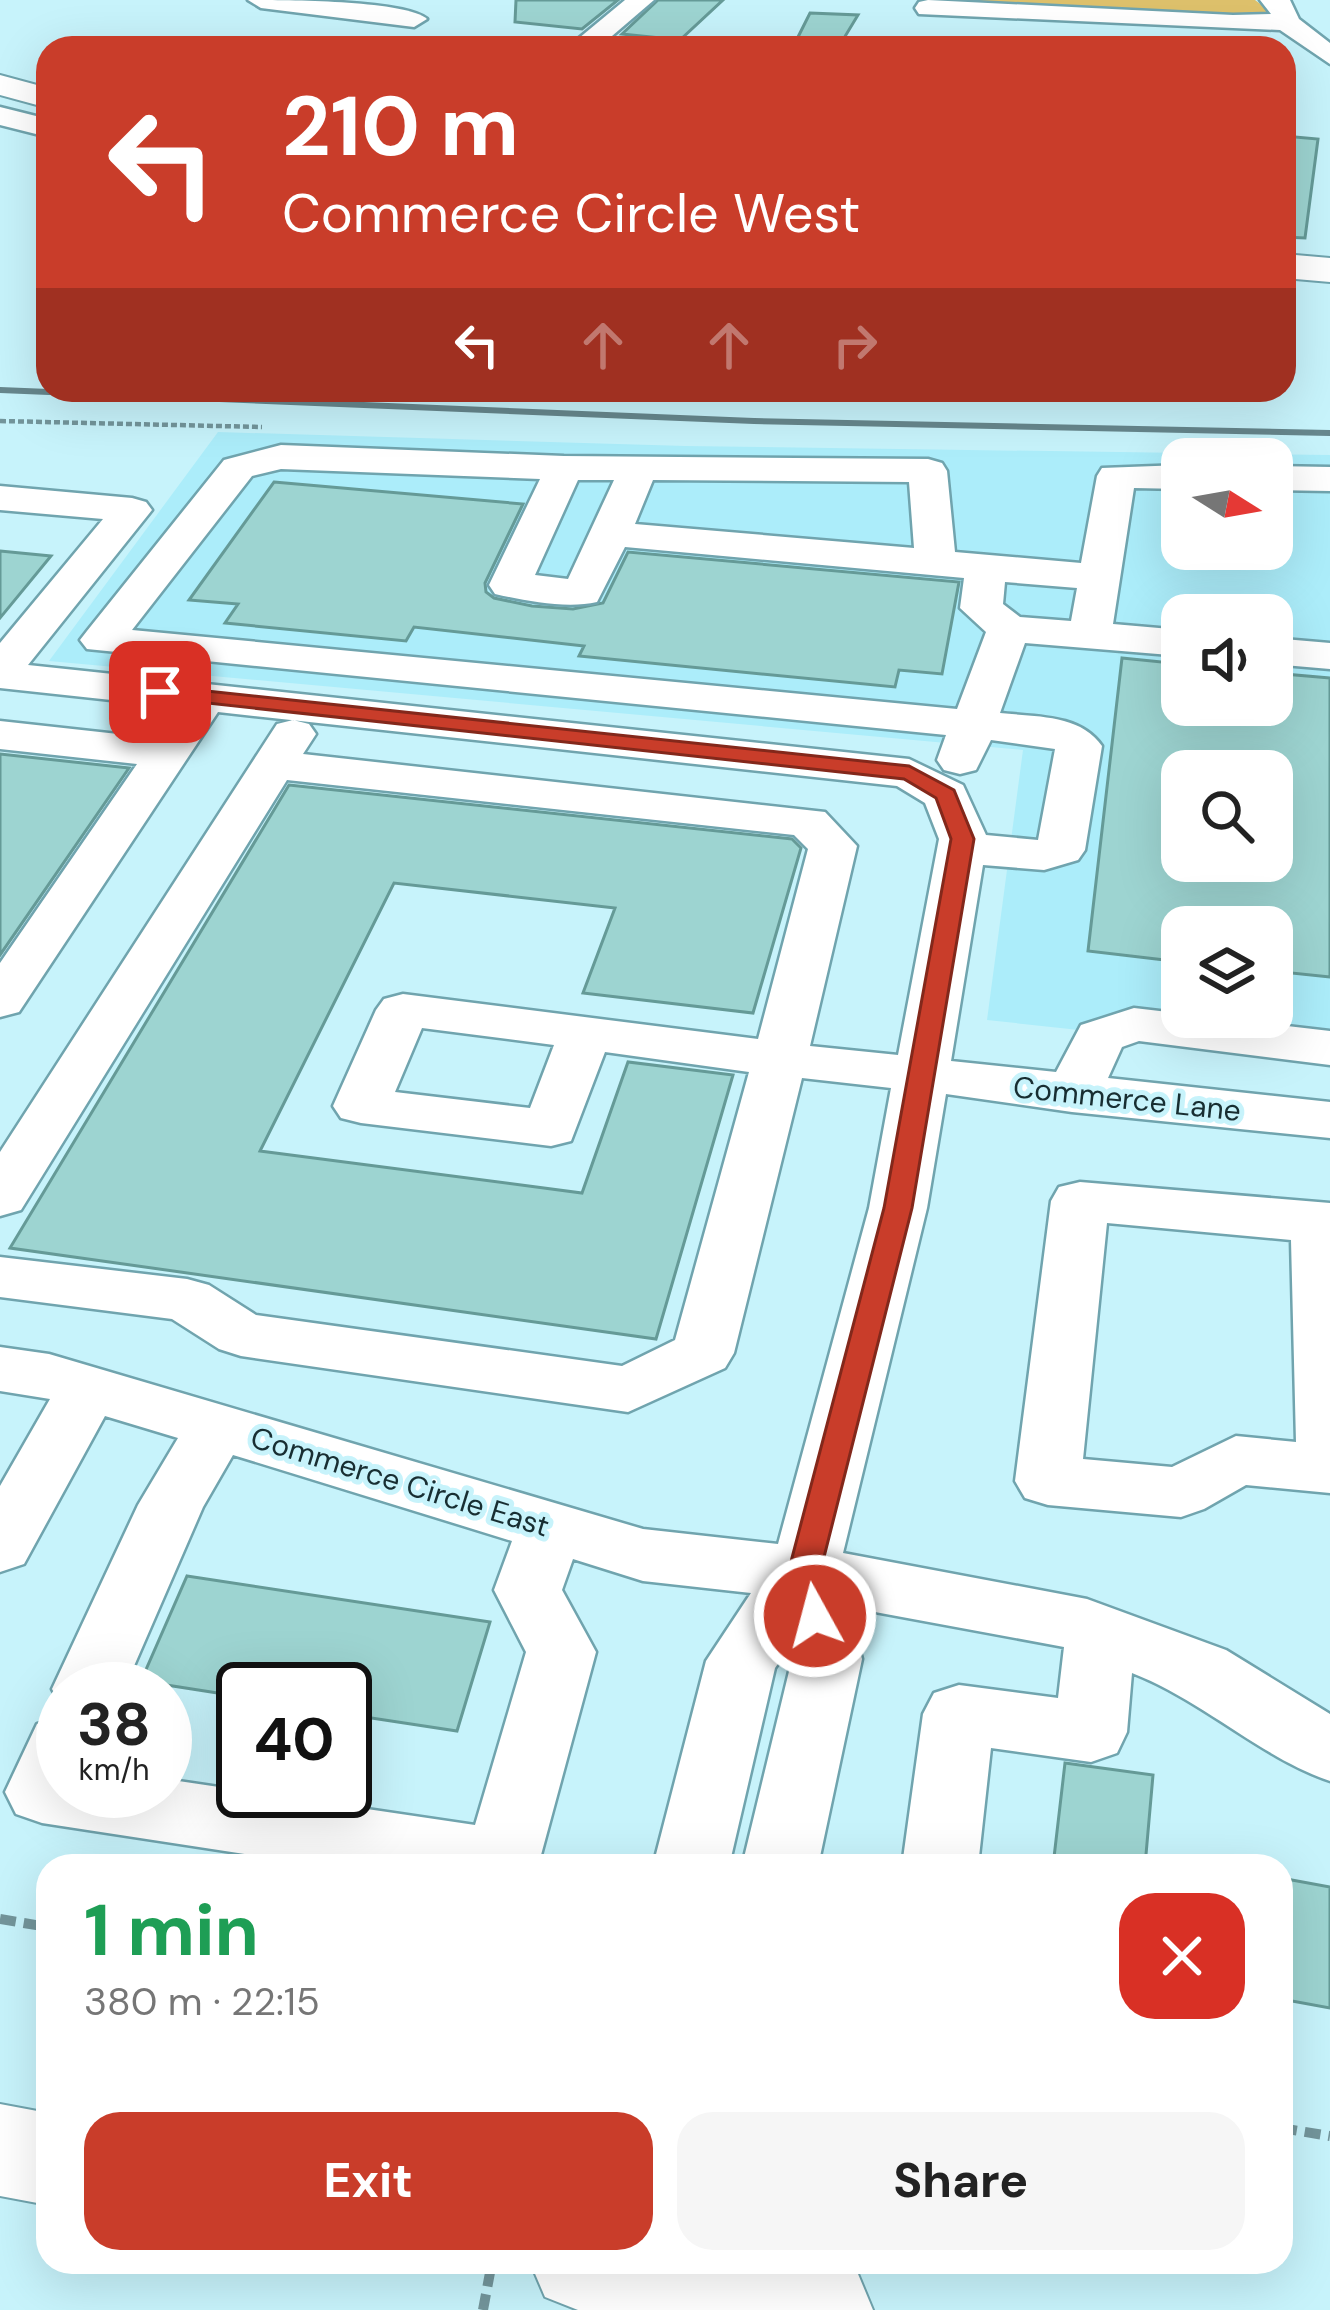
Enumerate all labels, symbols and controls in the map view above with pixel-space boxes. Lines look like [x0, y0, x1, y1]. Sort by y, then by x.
text: 210 m [282, 72, 519, 181]
icon: left [84, 84, 240, 240]
text: Commerce Circle West [282, 178, 860, 249]
icon: left [444, 312, 510, 378]
icon: ahead [570, 312, 636, 378]
icon: ahead [696, 312, 762, 378]
icon: right [822, 312, 888, 378]
north arrow [1161, 438, 1293, 570]
map controls [1161, 438, 1293, 1038]
button: sound [1161, 594, 1293, 726]
pin [109, 641, 211, 743]
icon: arrive [127, 659, 193, 725]
button: search [1161, 750, 1293, 882]
button: layers [1161, 906, 1293, 1038]
street label: Commerce Lane [1011, 1067, 1243, 1130]
street label: Commerce Circle East [246, 1418, 554, 1545]
position arrow [752, 1553, 878, 1679]
speed limit sign: 40 [216, 1662, 372, 1818]
text: 38 [77, 1685, 151, 1764]
text: km/h [79, 1750, 149, 1789]
text: 1 min [84, 1884, 259, 1977]
button: close [1119, 1893, 1245, 2019]
text: 380 m · 22:15 [84, 1976, 320, 2027]
button: Exit [84, 2112, 653, 2250]
button: Share [677, 2112, 1245, 2250]

